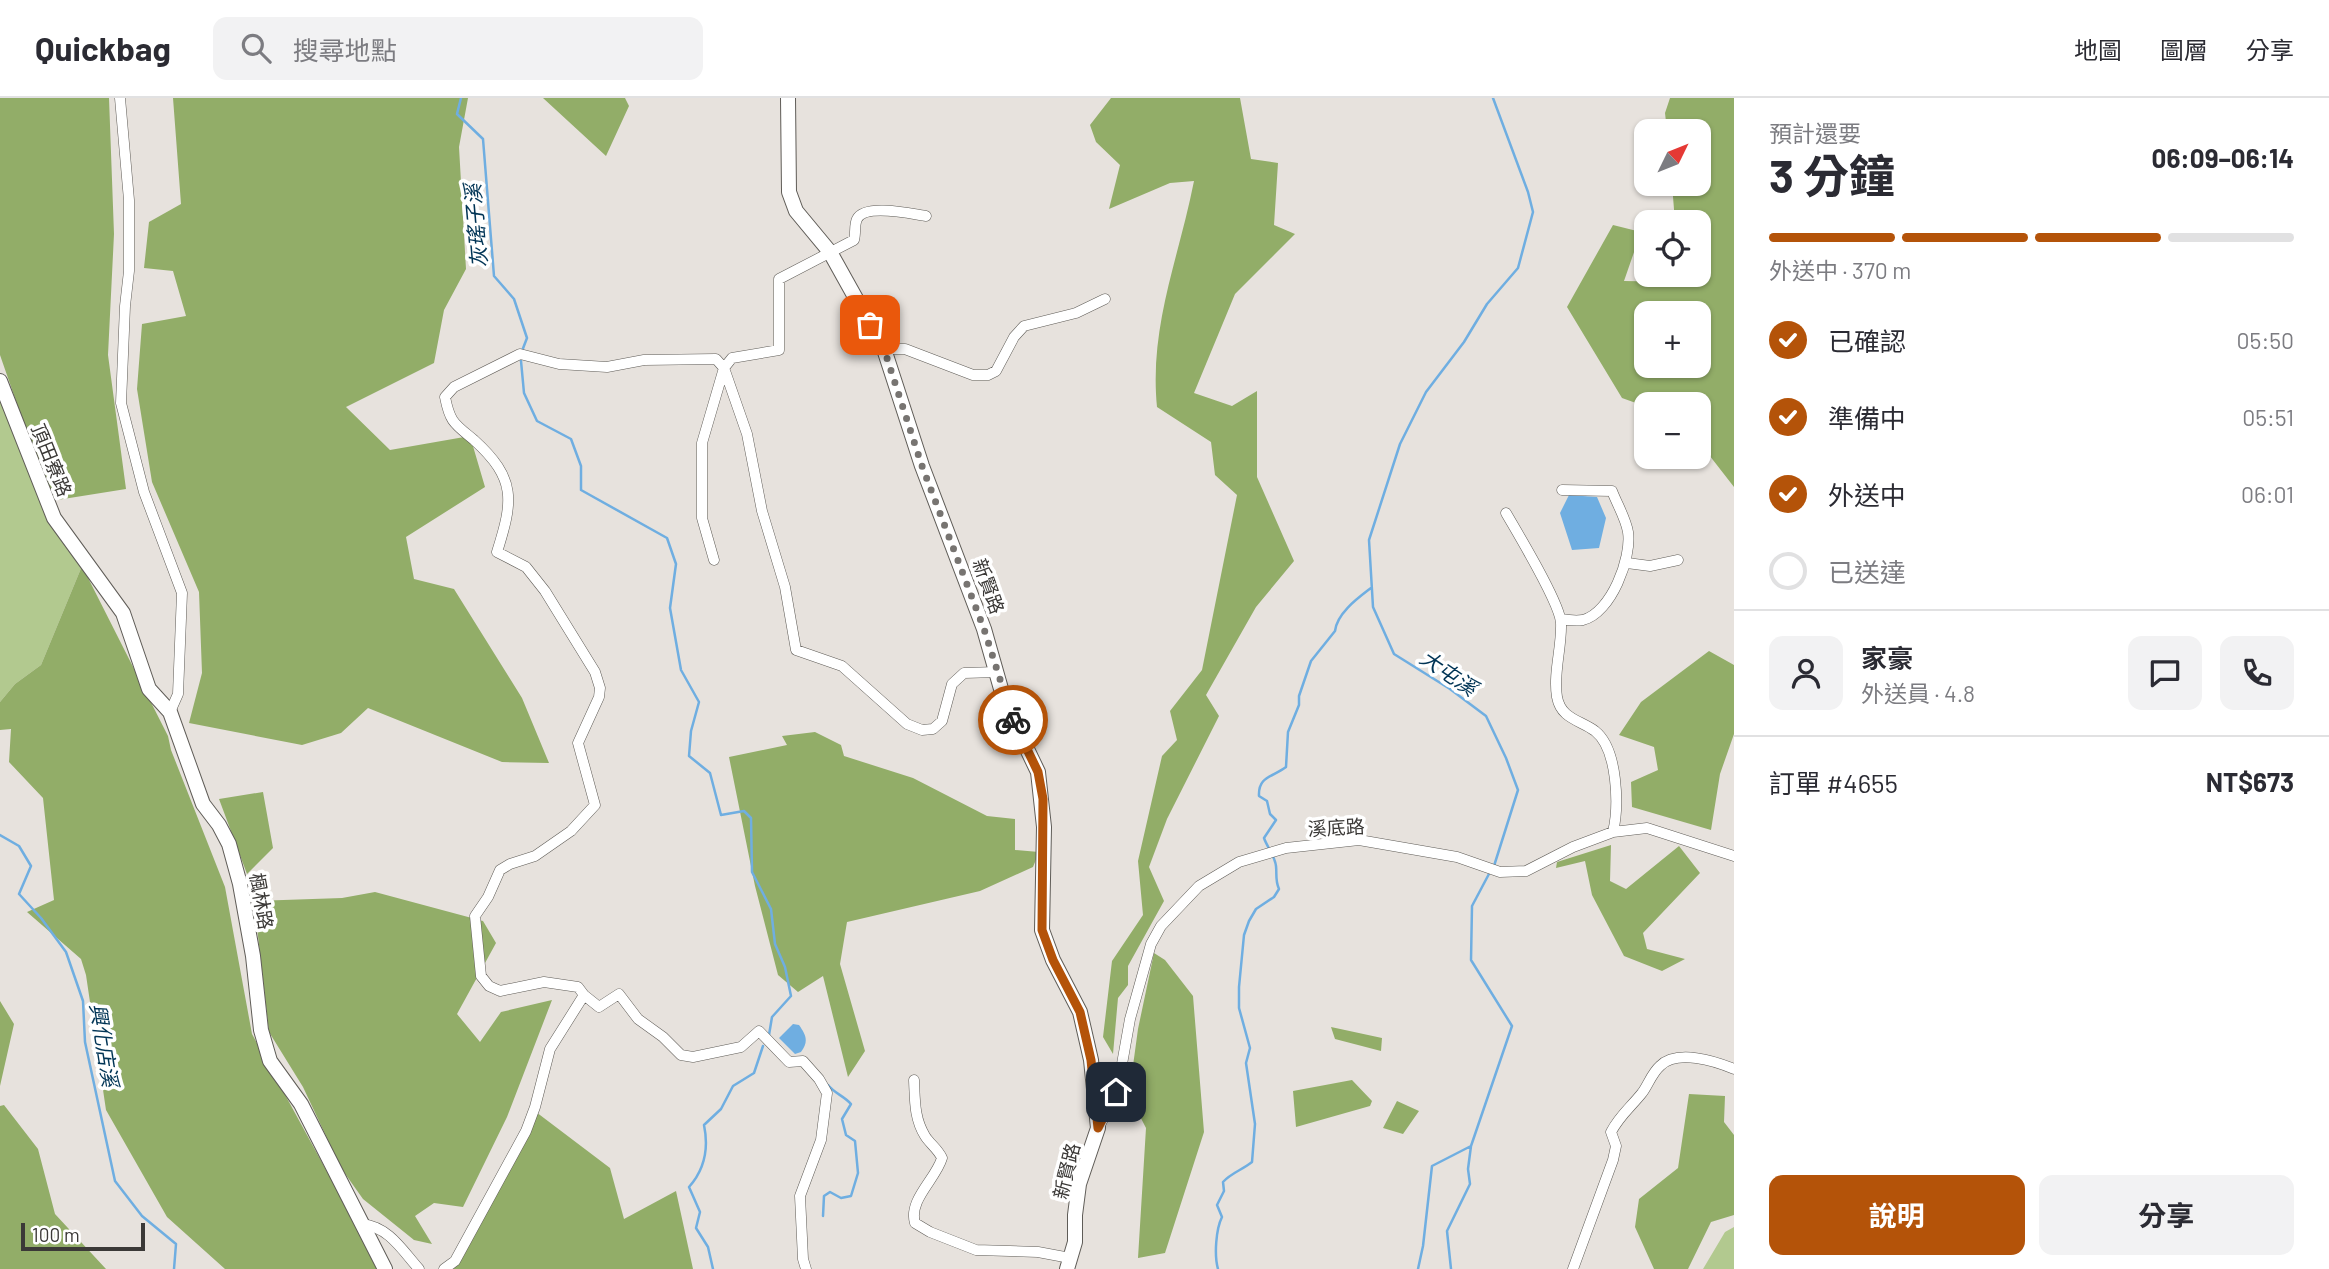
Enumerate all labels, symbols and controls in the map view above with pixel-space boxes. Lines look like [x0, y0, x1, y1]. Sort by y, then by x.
search box [213, 17, 703, 80]
text: Quickbag [35, 28, 171, 68]
icon: search [237, 29, 275, 67]
text: 搜尋地點 [293, 34, 397, 65]
text: 地圖 [2074, 35, 2122, 64]
text: 圖層 [2160, 35, 2208, 64]
text: 分享 [2246, 35, 2294, 64]
north arrow [1634, 119, 1712, 196]
map controls [1634, 119, 1711, 469]
text: 預計還要 [1769, 119, 1861, 147]
text: 06:09–06:14 [2152, 142, 2294, 173]
text: 3 分鐘 [1769, 147, 1895, 202]
water label: 灰瑤子溪 [459, 180, 491, 269]
button: locate [1634, 210, 1711, 287]
text: 外送中 · 370 m [1769, 256, 1911, 284]
pin [840, 295, 900, 355]
button: + [1634, 301, 1711, 378]
icon: bag [851, 306, 889, 344]
icon: check [1769, 321, 1807, 359]
text: 已確認 [1828, 325, 1906, 356]
text: 05:50 [2237, 326, 2294, 354]
button: − [1634, 392, 1711, 469]
icon: check [1769, 398, 1807, 436]
text: 準備中 [1828, 402, 1906, 433]
text: 05:51 [2242, 403, 2294, 431]
street label: 頂田寮路 [27, 420, 77, 500]
icon: check [1769, 475, 1807, 513]
text: 外送中 [1828, 479, 1906, 510]
text: 06:01 [2241, 480, 2294, 508]
street label: 新賢路 [968, 555, 1010, 617]
text: 已送達 [1828, 556, 1906, 587]
button: person [1769, 636, 1843, 710]
button: chat [2128, 636, 2202, 710]
button: phone [2220, 636, 2294, 710]
text: 家豪 [1861, 642, 1913, 673]
water label: 大屯溪 [1416, 644, 1485, 702]
text: 外送員 · 4.8 [1861, 679, 1975, 707]
courier [978, 685, 1048, 755]
icon: bike [994, 701, 1032, 739]
text: NT$673 [2206, 766, 2294, 797]
text: 訂單 #4655 [1769, 767, 1898, 798]
street label: 溪底路 [1307, 814, 1365, 840]
street label: 楓林路 [246, 871, 278, 931]
water label: 興化店溪 [86, 1002, 124, 1091]
pin [1086, 1062, 1146, 1122]
icon: home [1097, 1073, 1135, 1111]
street label: 新賢路 [1048, 1141, 1084, 1201]
button: 說明 [1769, 1175, 2025, 1255]
button: 分享 [2039, 1175, 2294, 1255]
scale bar [21, 1220, 145, 1252]
text: 100 m [32, 1223, 80, 1246]

